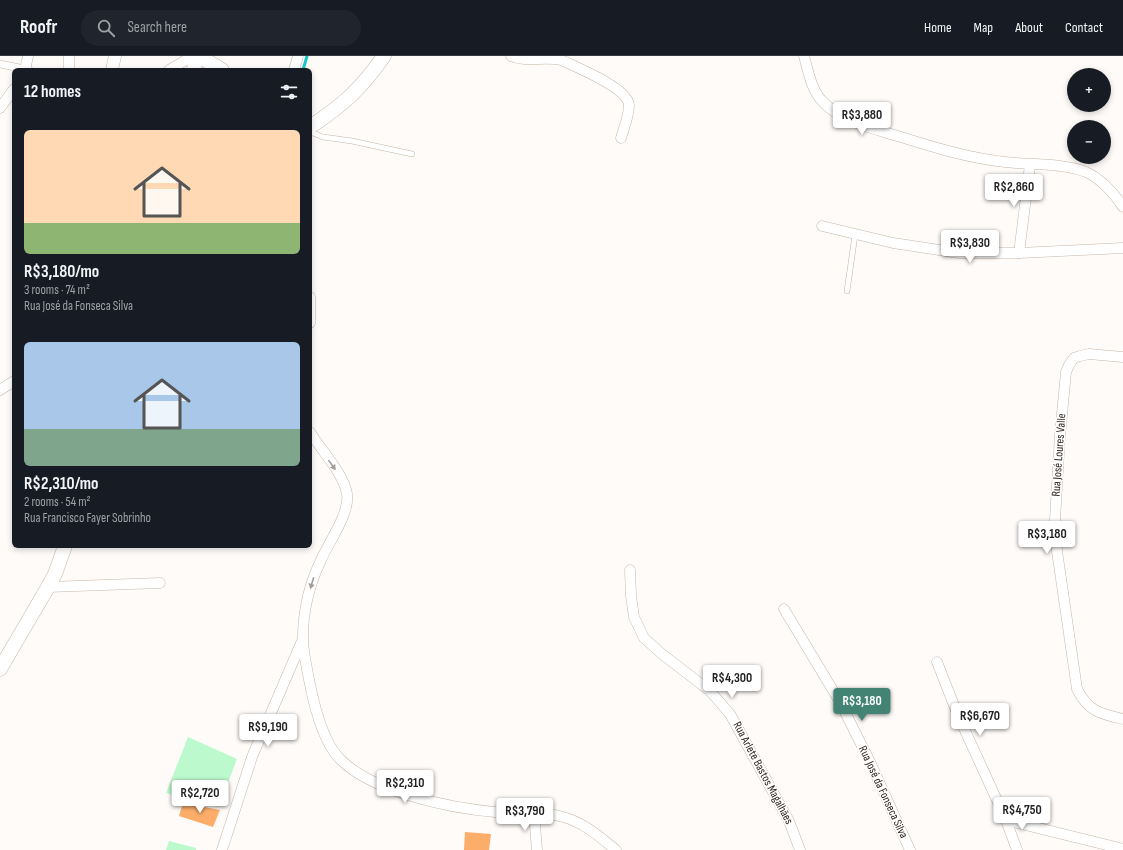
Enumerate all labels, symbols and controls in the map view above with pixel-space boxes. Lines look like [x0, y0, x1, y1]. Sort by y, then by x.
search box [81, 10, 361, 46]
text: Roofr [20, 16, 57, 39]
icon: search [95, 17, 117, 39]
text: Search here [127, 18, 187, 37]
text: Home [924, 19, 952, 36]
text: Map [974, 19, 993, 36]
text: About [1015, 19, 1043, 36]
text: Contact [1065, 19, 1103, 36]
map controls [1067, 68, 1111, 164]
button: + [1067, 68, 1111, 112]
icon: filters [278, 81, 300, 103]
text: 12 homes [24, 82, 81, 102]
pin: R$3,880 [825, 102, 899, 136]
text: R$3,880 [842, 107, 882, 123]
button: − [1067, 120, 1111, 164]
icon: home [126, 156, 198, 228]
pin: R$2,860 [977, 174, 1051, 208]
text: R$2,860 [994, 179, 1034, 195]
pin: R$3,830 [933, 230, 1007, 264]
text: R$3,830 [950, 235, 990, 251]
text: R$3,180/mo [24, 262, 99, 282]
text: 3 rooms · 74 m² [24, 282, 90, 298]
text: Rua José da Fonseca Silva [24, 298, 133, 314]
icon: home [126, 368, 198, 440]
street label: Rua José Loures Valle [1049, 413, 1069, 497]
one-way arrow [328, 459, 336, 470]
text: R$2,310/mo [24, 474, 99, 494]
text: 2 rooms · 54 m² [24, 494, 91, 510]
text: Rua Francisco Fayer Sobrinho [24, 510, 151, 526]
pin: R$3,180 [1010, 521, 1084, 555]
text: R$3,180 [1027, 526, 1067, 542]
one-way arrow [309, 577, 315, 589]
pin: R$4,300 [695, 665, 769, 699]
text: R$4,300 [712, 670, 752, 686]
pin: R$3,180 [825, 688, 899, 722]
text: R$3,180 [842, 693, 882, 709]
pin: R$6,670 [943, 703, 1017, 737]
text: R$6,670 [960, 708, 1000, 724]
pin: R$9,190 [231, 714, 305, 748]
text: R$9,190 [248, 719, 288, 735]
street label: Rua Arlete Bastos Magalhães [730, 719, 796, 827]
street label: Rua José da Fonseca Silva [855, 743, 911, 841]
pin: R$2,310 [368, 770, 442, 804]
text: R$2,310 [386, 775, 424, 791]
pin: R$2,720 [163, 780, 237, 814]
text: R$2,720 [181, 785, 219, 801]
pin: R$4,750 [985, 797, 1059, 831]
pin: R$3,790 [488, 798, 562, 832]
text: R$4,750 [1002, 802, 1042, 818]
text: R$3,790 [505, 803, 545, 819]

